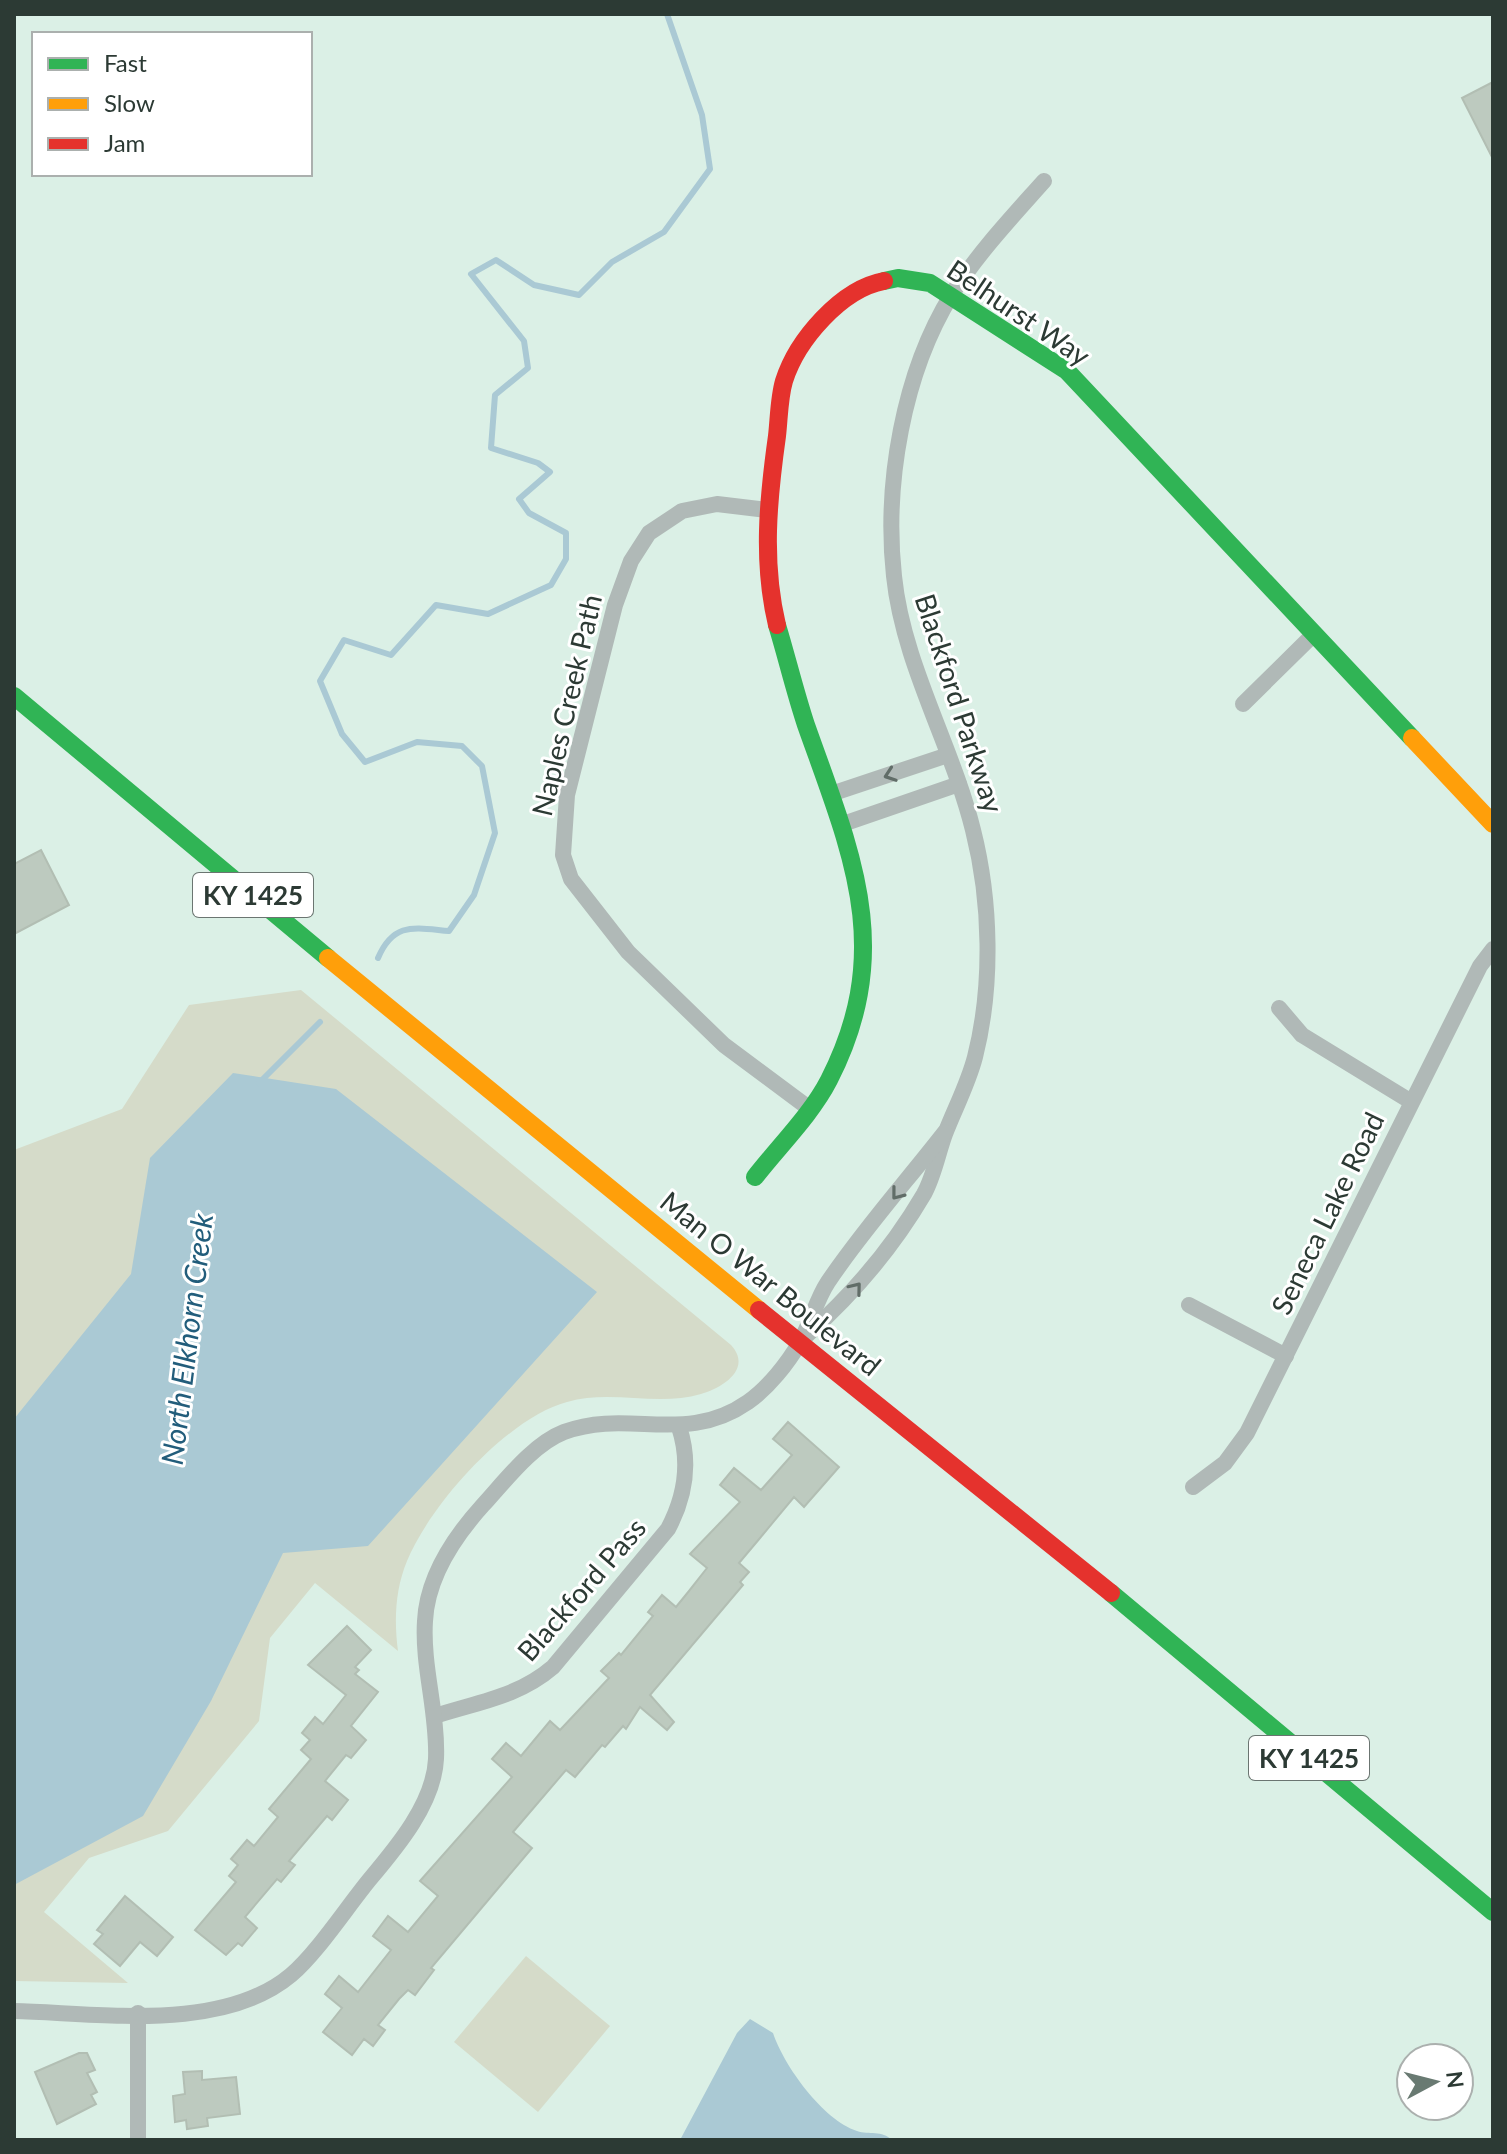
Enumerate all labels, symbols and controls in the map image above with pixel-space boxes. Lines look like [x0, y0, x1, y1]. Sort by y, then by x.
legend [32, 32, 312, 176]
text: Fast [104, 48, 147, 77]
text: Slow [104, 88, 155, 117]
text: Jam [104, 128, 145, 157]
street label: Belhurst Way [941, 252, 1097, 373]
street label: Blackford Parkway [909, 589, 1012, 817]
street label: Naples Creek Path [524, 591, 608, 819]
one-way arrow [884, 765, 898, 781]
road number: KY 1425 [193, 873, 313, 917]
street label: Seneca Lake Road [1263, 1106, 1391, 1320]
street label: Man O War Boulevard [654, 1184, 888, 1382]
one-way arrow [892, 1185, 907, 1199]
water label: North Elkhorn Creek [153, 1210, 219, 1467]
one-way arrow [846, 1282, 861, 1297]
street label: Blackford Pass [510, 1511, 652, 1667]
road number: KY 1425 [1249, 1736, 1369, 1780]
north arrow [1395, 2042, 1475, 2122]
text: N [1441, 2069, 1470, 2090]

